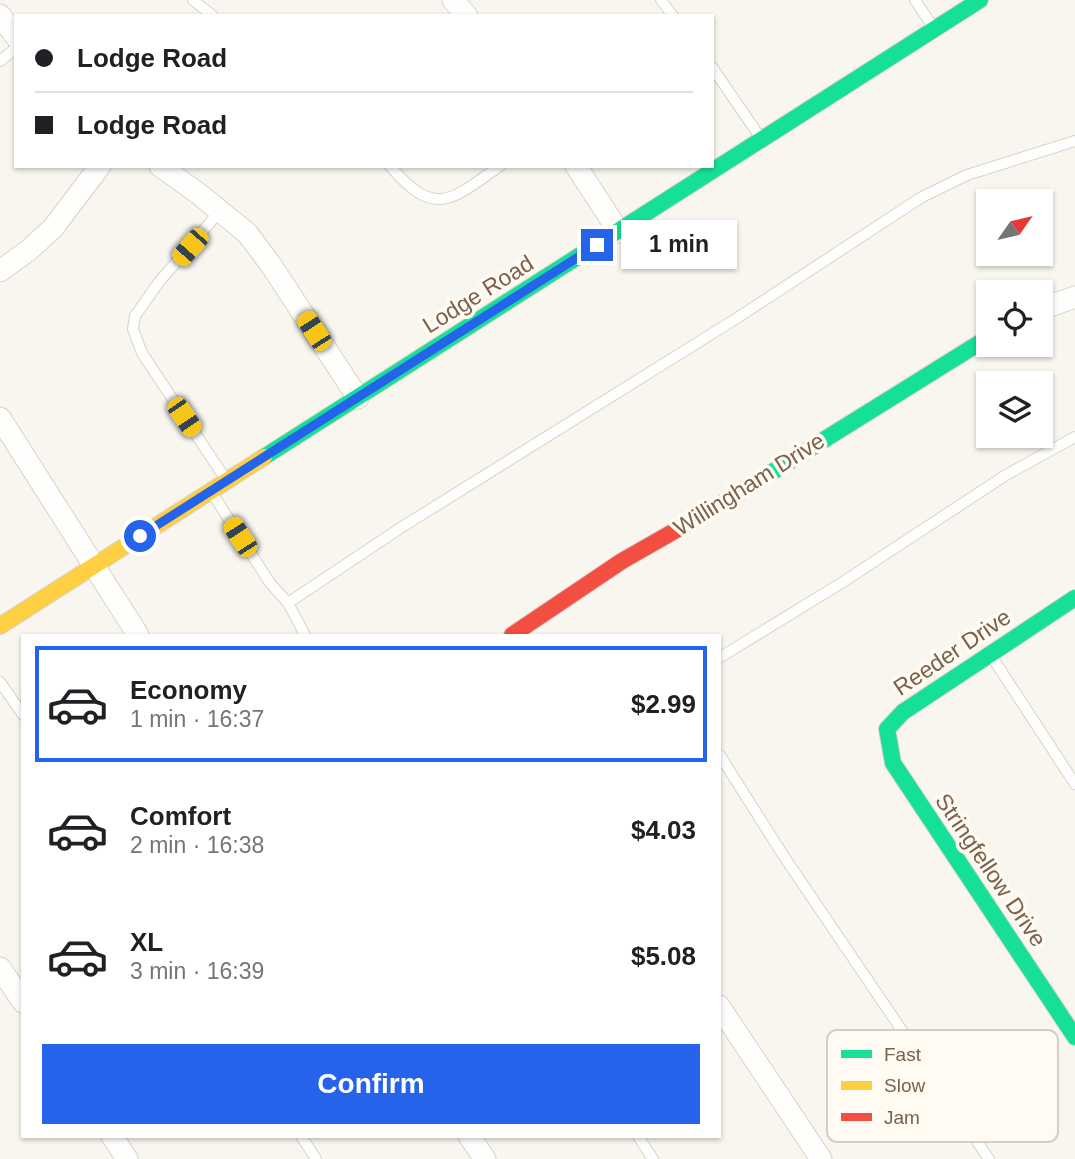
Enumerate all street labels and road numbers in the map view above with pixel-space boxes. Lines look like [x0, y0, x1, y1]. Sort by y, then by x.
street label: Lodge Road [418, 250, 538, 338]
street label: Willingham Drive [669, 427, 829, 541]
street label: Reeder Drive [889, 603, 1015, 701]
street label: Stringfellow Drive [930, 789, 1052, 951]

